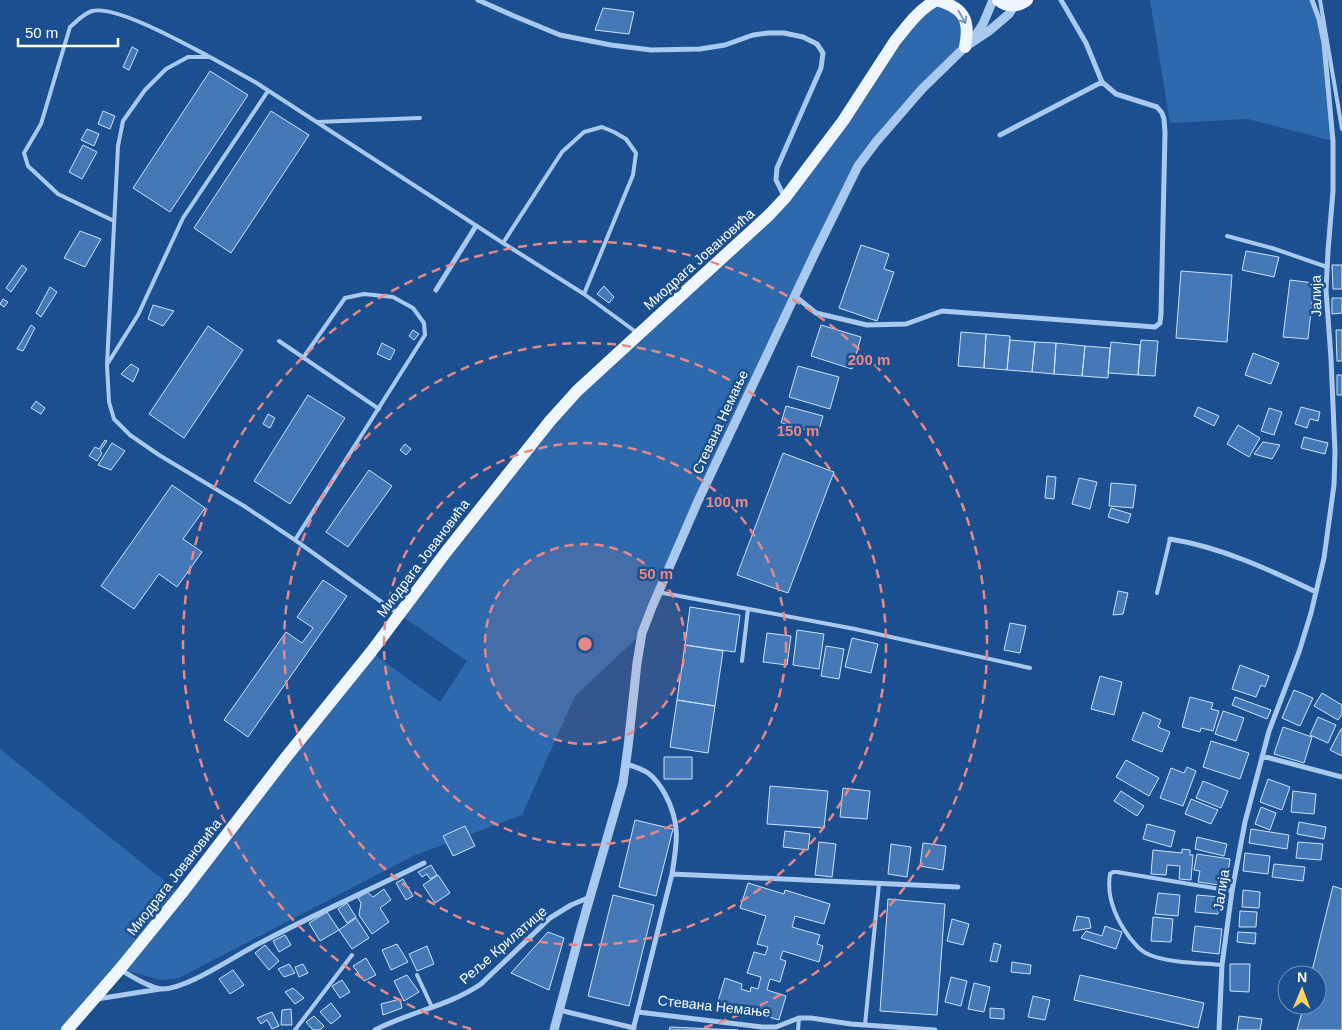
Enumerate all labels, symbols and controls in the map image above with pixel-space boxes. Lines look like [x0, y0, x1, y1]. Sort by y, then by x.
one-way arrow [957, 9, 967, 23]
scale bar [18, 15, 118, 47]
text: 50 m [25, 24, 58, 41]
street label: Миодрага Јовановића [640, 205, 758, 313]
street label: Јалија [1308, 275, 1324, 317]
text: 200 m [848, 351, 890, 368]
street label: Стевана Немање [689, 367, 751, 477]
text: 150 m [777, 422, 819, 439]
text: 100 m [706, 493, 748, 510]
street label: Миодрага Јовановића [373, 496, 473, 620]
text: 50 m [639, 565, 673, 582]
centre of rings [576, 635, 594, 653]
street label: Миодрага Јовановића [124, 815, 225, 938]
street label: Јалија [1210, 868, 1232, 912]
street label: Реље Крилатице [456, 903, 550, 987]
north arrow [1277, 965, 1327, 1015]
text: N [1297, 969, 1307, 985]
street label: Стевана Немање [657, 992, 771, 1020]

